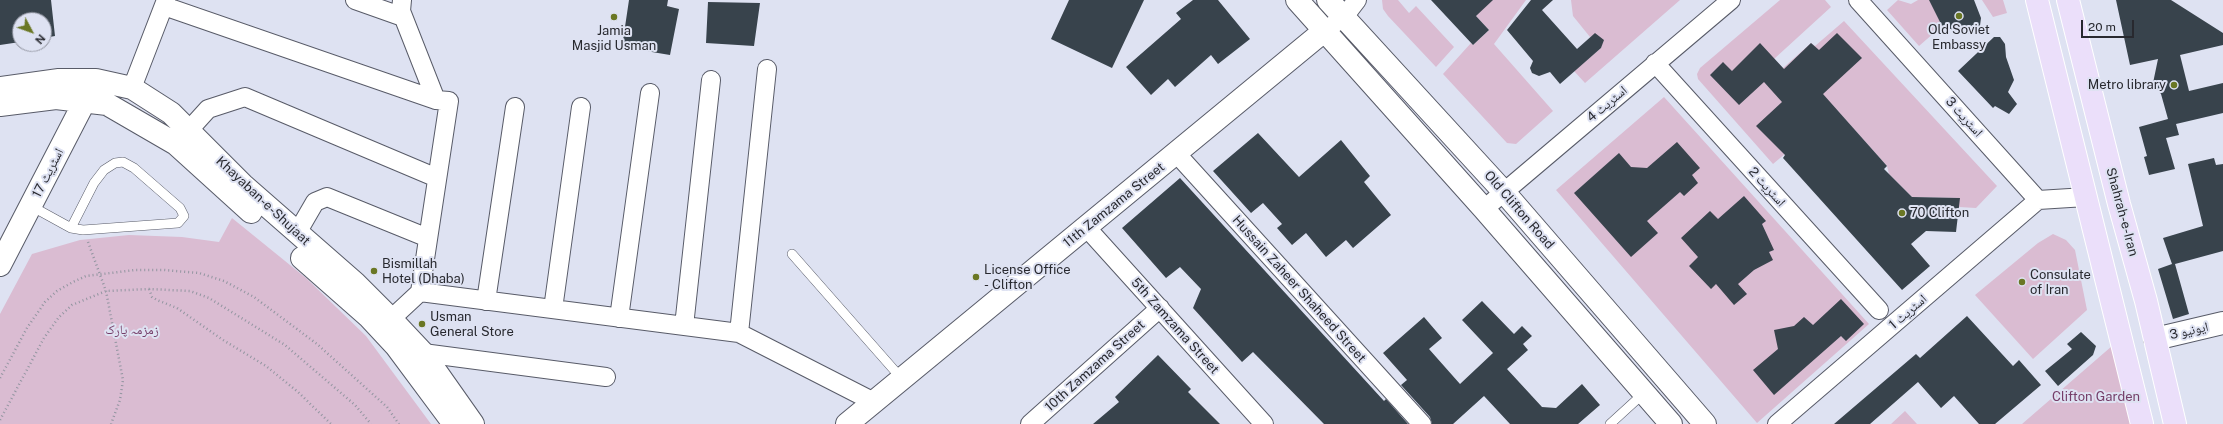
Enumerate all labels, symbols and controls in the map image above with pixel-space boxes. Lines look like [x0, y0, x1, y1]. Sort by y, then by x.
marker: Old Soviet Embassy [1954, 11, 1964, 21]
north arrow [12, 12, 52, 52]
marker: Jamia Masjid Usman [609, 12, 619, 22]
scale bar [2083, 12, 2136, 38]
text: 20 m [2088, 20, 2116, 34]
place label: Old Soviet Embassy [1928, 22, 1990, 53]
place label: Jamia Masjid Usman [572, 23, 656, 54]
text: N [33, 32, 48, 46]
place label: Metro library [2088, 77, 2166, 93]
marker: Metro library [2169, 80, 2179, 90]
street label: اسٹریٹ 4 [1584, 83, 1630, 125]
street label: اسٹریٹ 3 [1942, 94, 1986, 140]
street label: اسٹریٹ 17 [29, 146, 67, 200]
street label: Khayaban-e-Shujaat [213, 153, 313, 249]
street label: 11th Zamzama Street [1060, 159, 1168, 251]
street label: اسٹریٹ 2 [1745, 164, 1789, 210]
street label: Shahrah-e-Iran [2103, 166, 2141, 258]
street label: Old Clifton Road [1481, 168, 1557, 252]
place label: 70 Clifton [1910, 205, 1969, 221]
marker: 70 Clifton [1897, 208, 1907, 218]
street label: Hussain Zaheer Shaheed Street [1229, 212, 1369, 366]
place label: Bismillah Hotel (Dhaba) [382, 256, 465, 287]
place label: License Office - Clifton [984, 262, 1071, 293]
marker: Bismillah Hotel (Dhaba) [369, 266, 379, 276]
place label: Consulate of Iran [2030, 267, 2091, 298]
marker: License Office - Clifton [971, 272, 981, 282]
street label: 5th Zamzama Street [1128, 275, 1222, 377]
marker: Consulate of Iran [2017, 277, 2027, 287]
street label: اسٹریٹ 1 [1886, 291, 1930, 333]
place label: Usman General Store [430, 309, 514, 340]
street label: 10th Zamzama Street [1042, 317, 1148, 415]
marker: Usman General Store [417, 319, 427, 329]
street label: ایونیو 3 [2168, 319, 2210, 343]
park label: زمزمہ پارک [105, 322, 159, 338]
park label: Clifton Garden [2052, 389, 2140, 405]

